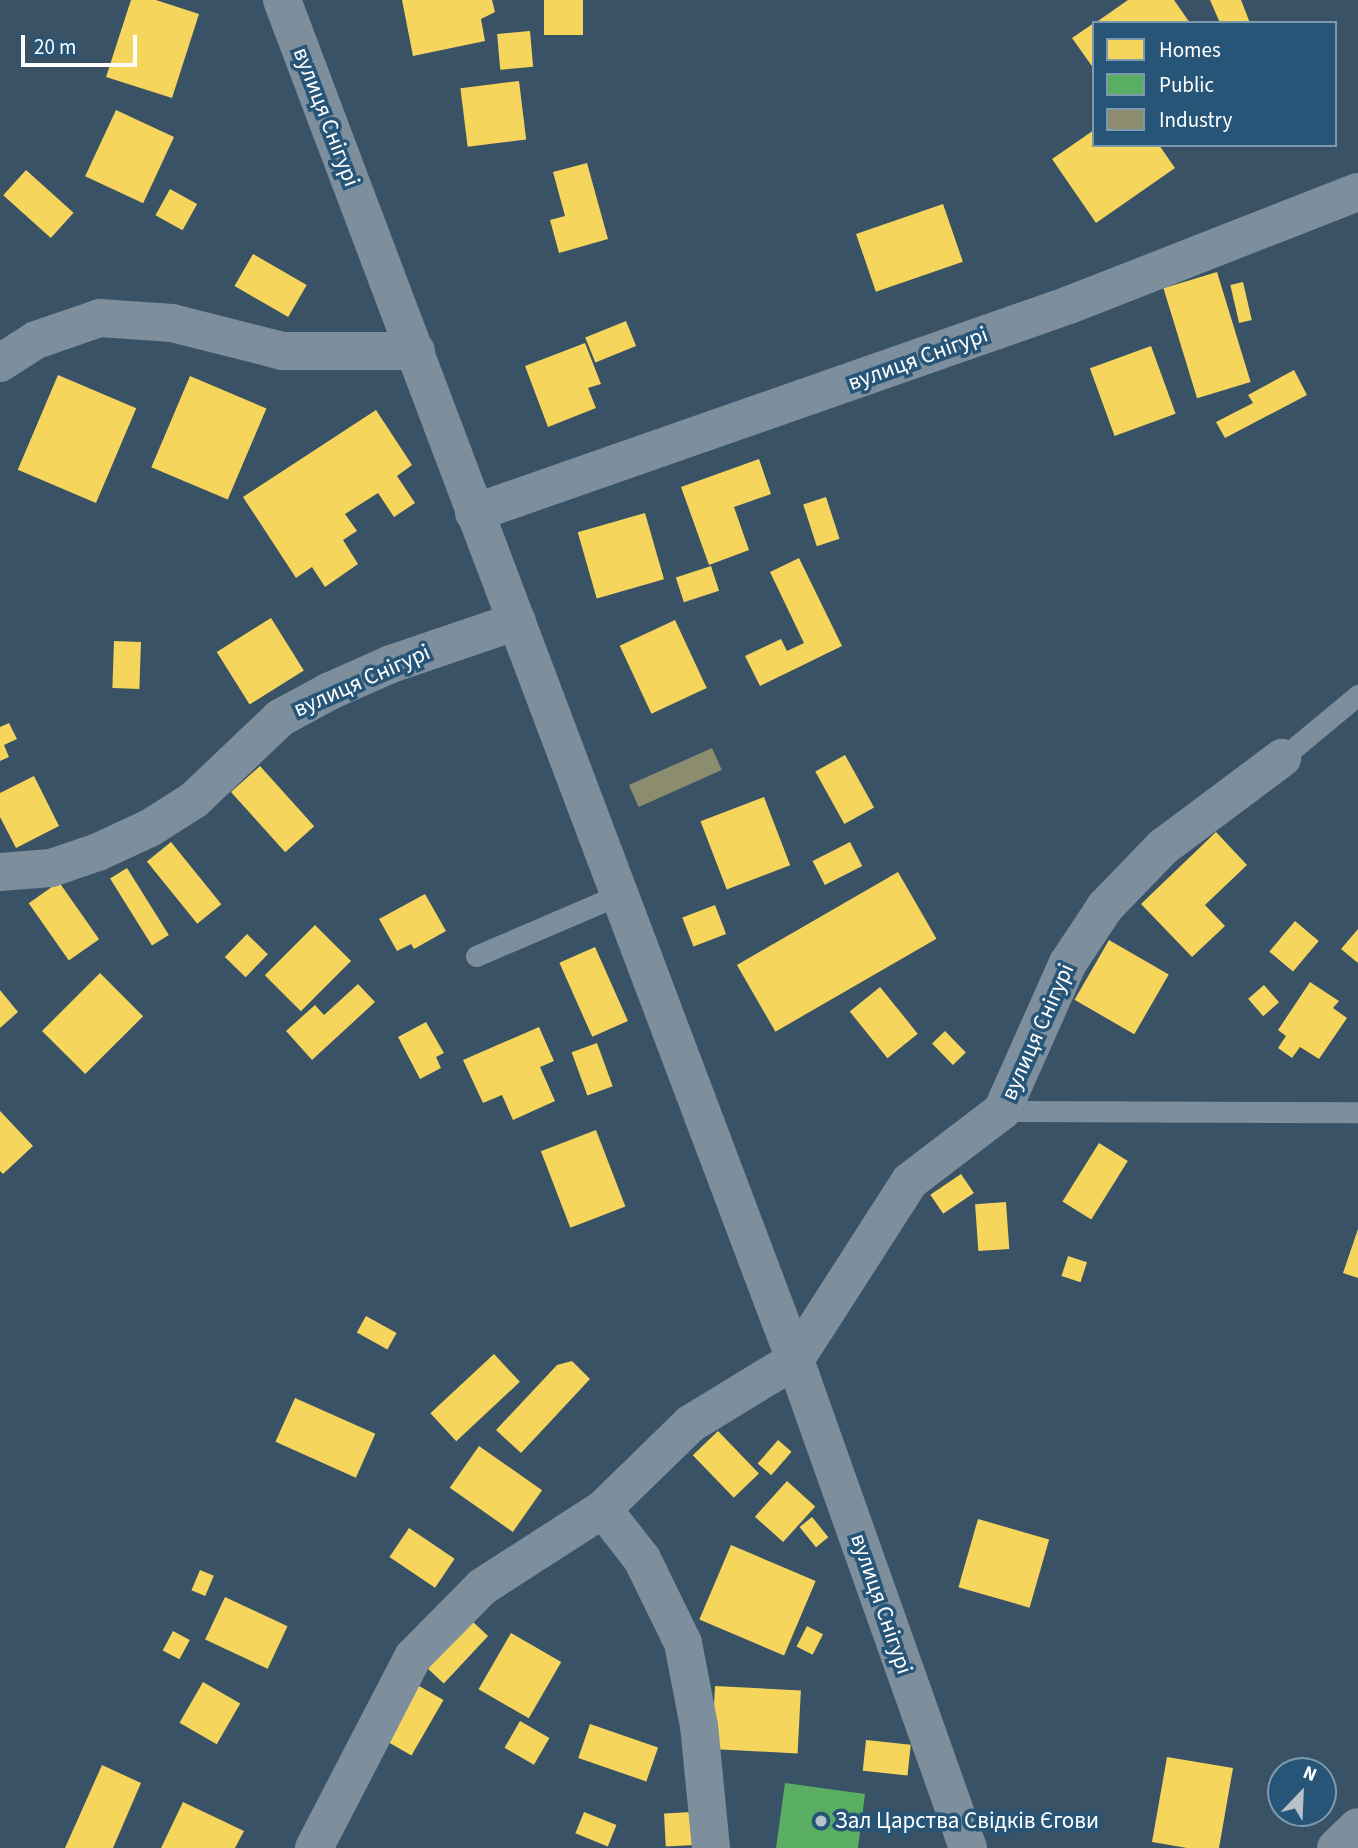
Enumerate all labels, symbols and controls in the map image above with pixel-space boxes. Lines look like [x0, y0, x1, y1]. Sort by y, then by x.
scale bar [24, 21, 140, 65]
legend [1092, 21, 1337, 147]
text: 20 m [34, 32, 76, 62]
text: Homes [1159, 35, 1221, 65]
street label: вулиця Снігурі [287, 44, 365, 190]
text: Public [1159, 70, 1214, 100]
text: Industry [1159, 105, 1232, 135]
street label: вулиця Снігурі [844, 321, 992, 397]
street label: вулиця Снігурі [289, 639, 435, 723]
street label: вулиця Снігурі [996, 959, 1080, 1105]
street label: вулиця Снігурі [844, 1530, 918, 1678]
north arrow [1267, 1757, 1337, 1827]
text: N [1299, 1759, 1321, 1789]
place label: Зал Царства Свідків Єгови [835, 1807, 1099, 1835]
marker: Зал Царства Свідків Єгови [813, 1813, 829, 1829]

